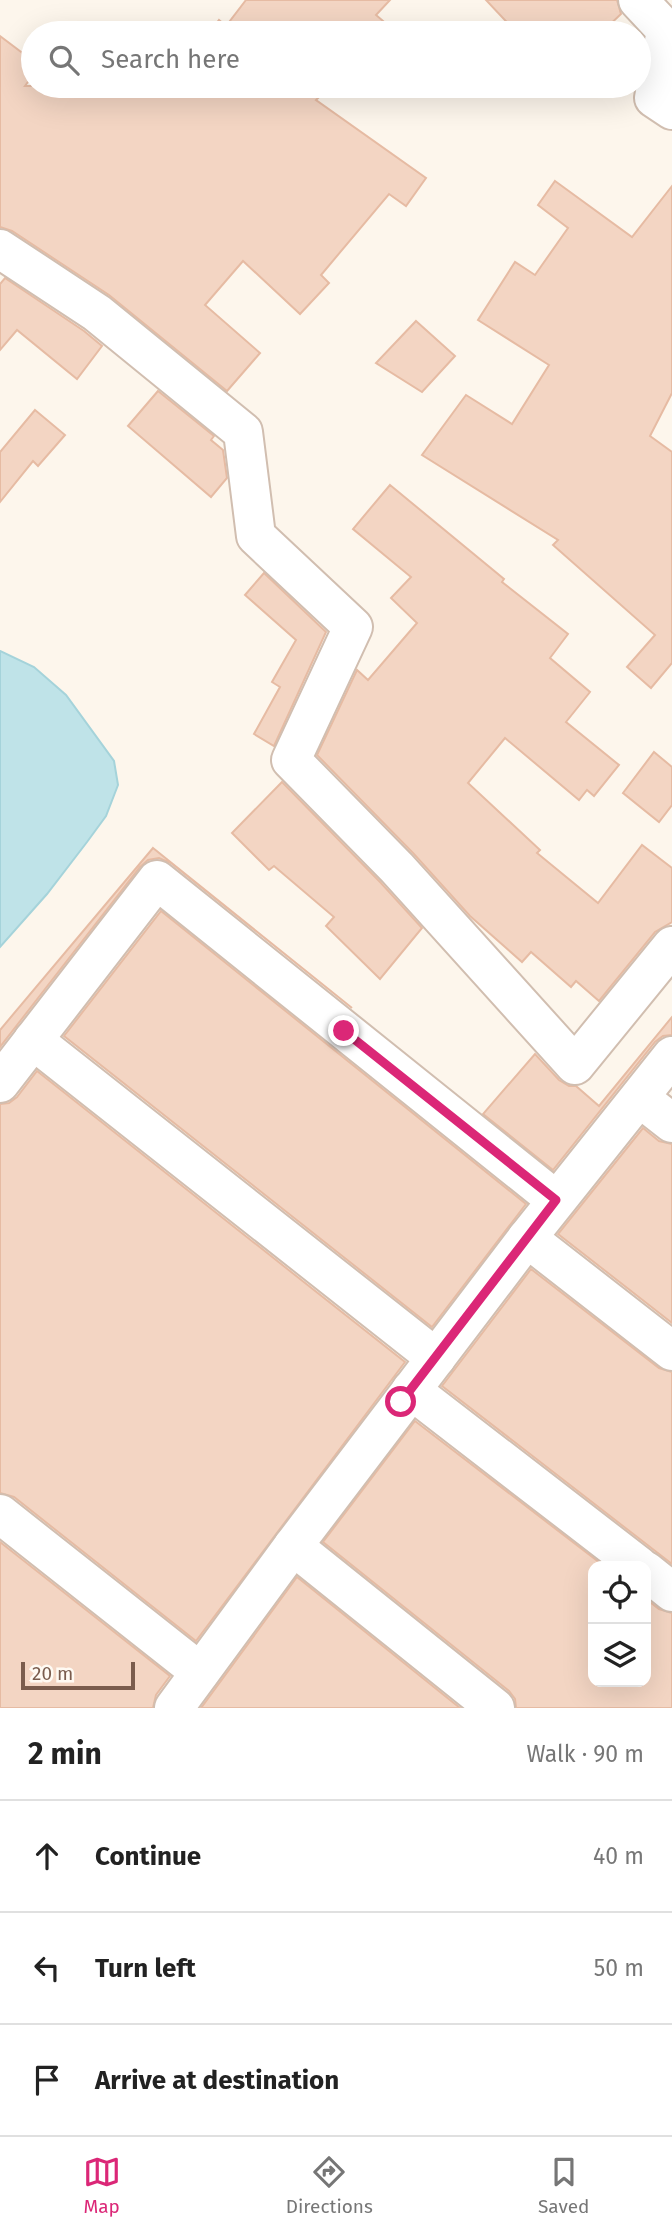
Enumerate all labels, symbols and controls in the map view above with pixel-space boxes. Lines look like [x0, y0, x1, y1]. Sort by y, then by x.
search box [21, 21, 651, 98]
icon: search [45, 41, 83, 79]
text: Search here [101, 44, 240, 75]
route end [328, 1015, 359, 1046]
route start [385, 1386, 416, 1417]
map controls [588, 1561, 651, 1687]
button: locate [588, 1561, 651, 1624]
button: layers [588, 1624, 651, 1687]
scale bar [21, 1659, 135, 1691]
text: 20 m [32, 1662, 73, 1685]
text: 2 min [28, 1736, 102, 1772]
text: Walk · 90 m [526, 1740, 644, 1768]
icon: ahead [28, 1837, 66, 1875]
text: Continue [95, 1841, 201, 1872]
text: 40 m [593, 1842, 644, 1870]
icon: left [28, 1949, 66, 1987]
text: Turn left [95, 1953, 196, 1984]
text: 50 m [594, 1954, 644, 1982]
icon: arrive [28, 2061, 66, 2099]
text: Arrive at destination [95, 2065, 339, 2096]
tab: Map [83, 2153, 121, 2218]
tab: Directions [286, 2153, 373, 2218]
tab: Saved [538, 2153, 589, 2218]

